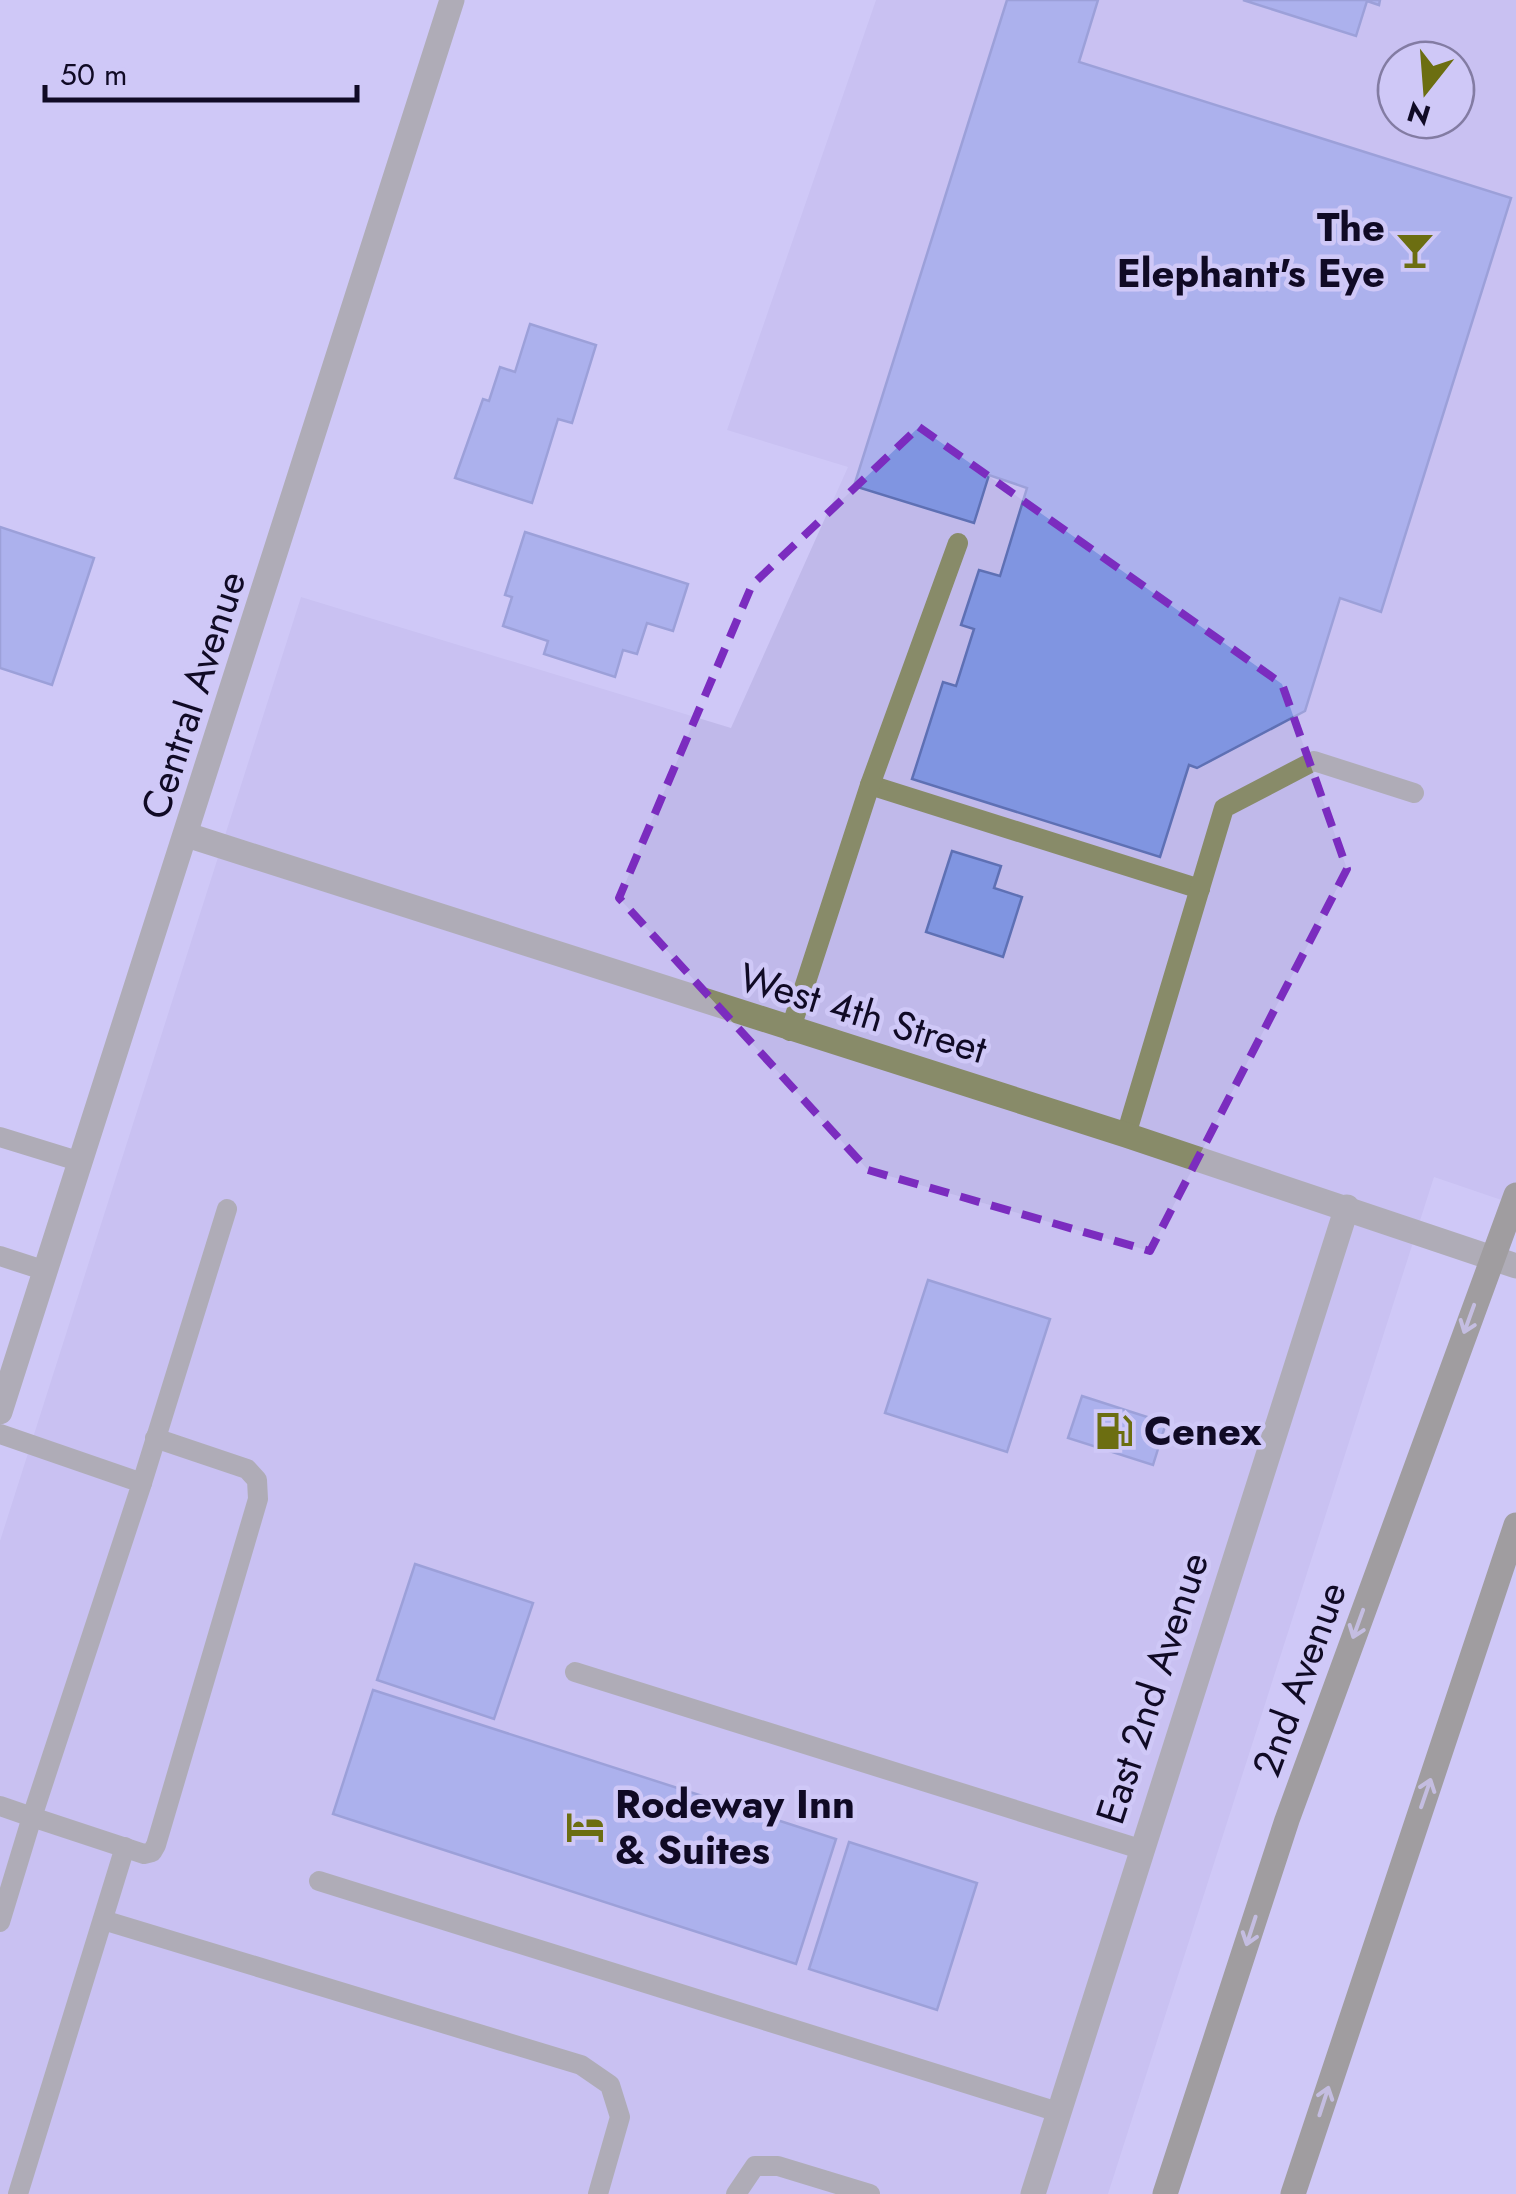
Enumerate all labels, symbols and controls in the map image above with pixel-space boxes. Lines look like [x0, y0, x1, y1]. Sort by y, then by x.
scale bar [45, 40, 358, 102]
north arrow [1376, 40, 1476, 140]
text: 50 m [60, 53, 127, 96]
text: N [1402, 91, 1435, 136]
place label: The Elephant's Eye [1117, 198, 1385, 302]
bar icon: The Elephant's Eye [1394, 229, 1436, 271]
street label: Central Avenue [126, 564, 260, 826]
street label: West 4th Street [732, 948, 994, 1078]
one-way arrow [1459, 1302, 1477, 1334]
place label: Cenex [1144, 1402, 1262, 1460]
fuel station icon: Cenex [1093, 1410, 1135, 1452]
street label: East 2nd Avenue [1081, 1545, 1223, 1831]
street label: 2nd Avenue [1237, 1574, 1361, 1784]
one-way arrow [1348, 1608, 1366, 1639]
place label: Rodeway Inn & Suites [615, 1775, 855, 1879]
one-way arrow [1418, 1778, 1436, 1809]
hotel icon: Rodeway Inn & Suites [564, 1806, 606, 1848]
one-way arrow [1241, 1915, 1259, 1946]
one-way arrow [1316, 2086, 1334, 2118]

